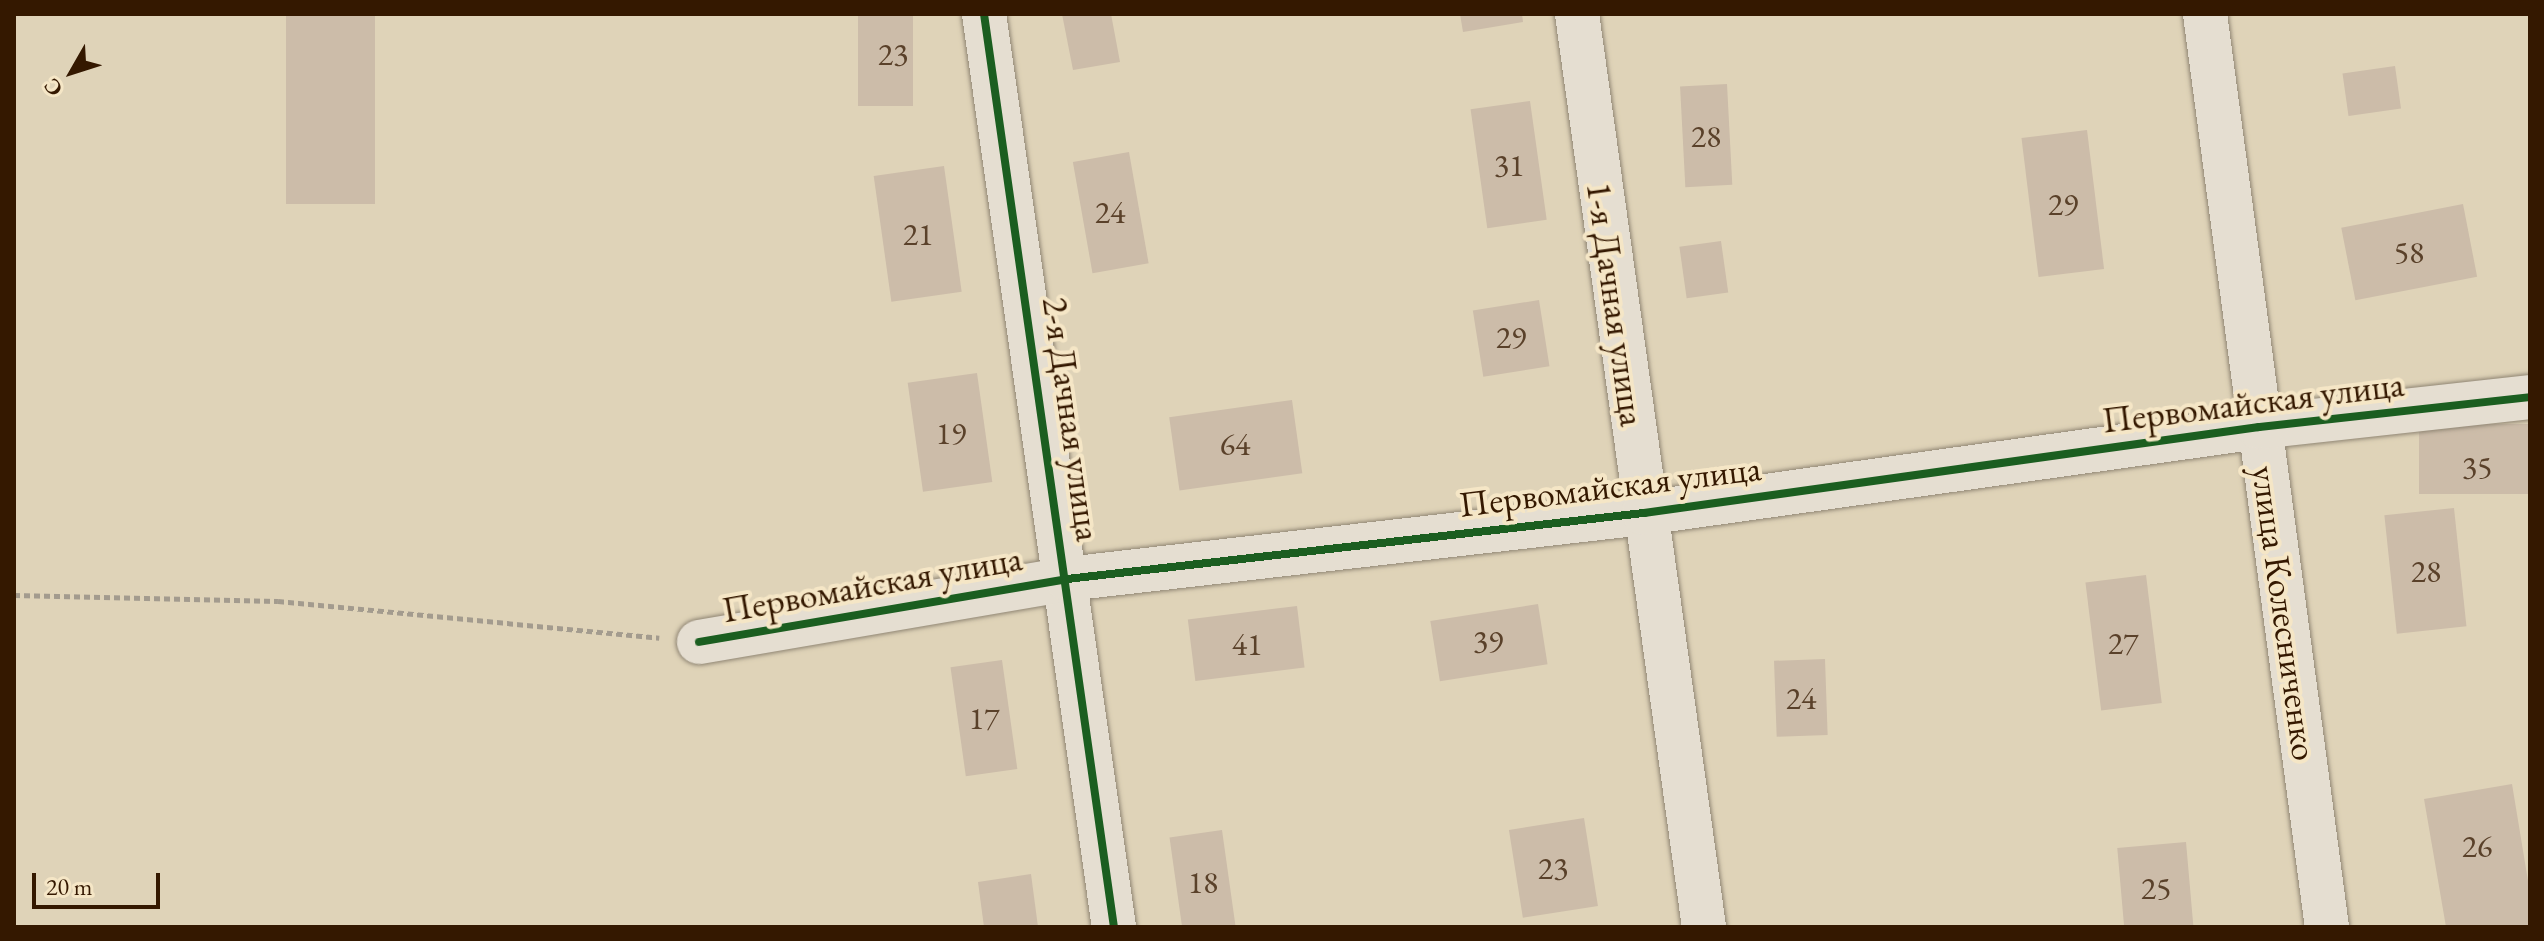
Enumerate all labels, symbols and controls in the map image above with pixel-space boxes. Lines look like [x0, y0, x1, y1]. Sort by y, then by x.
north arrow [32, 32, 112, 112]
house number: 23 [878, 35, 908, 73]
text: С [37, 72, 69, 103]
house number: 28 [1691, 117, 1721, 155]
house number: 31 [1494, 146, 1524, 184]
street label: 1-я Дачная улица [1577, 179, 1655, 429]
house number: 29 [2048, 185, 2078, 223]
house number: 24 [1095, 193, 1125, 231]
house number: 21 [903, 215, 933, 253]
house number: 58 [2394, 233, 2424, 271]
street label: 2-я Дачная улица [1033, 294, 1111, 544]
house number: 29 [1496, 318, 1526, 356]
street label: Первомайская улица [2100, 362, 2406, 442]
house number: 19 [936, 414, 966, 452]
house number: 64 [1220, 425, 1250, 463]
street label: Первомайская улица [1457, 446, 1763, 526]
house number: 35 [2462, 448, 2492, 486]
street label: улица Колесниченко [2243, 463, 2327, 763]
street label: Первомайская улица [719, 536, 1025, 632]
house number: 28 [2411, 552, 2441, 590]
house number: 39 [1473, 622, 1503, 660]
house number: 27 [2108, 624, 2138, 662]
house number: 41 [1232, 625, 1262, 663]
house number: 24 [1786, 679, 1816, 717]
house number: 17 [969, 699, 999, 737]
house number: 26 [2462, 827, 2492, 865]
house number: 23 [1538, 849, 1568, 887]
scale bar [36, 857, 164, 907]
house number: 18 [1188, 863, 1218, 901]
house number: 25 [2141, 869, 2171, 907]
text: 20 m [46, 871, 93, 902]

